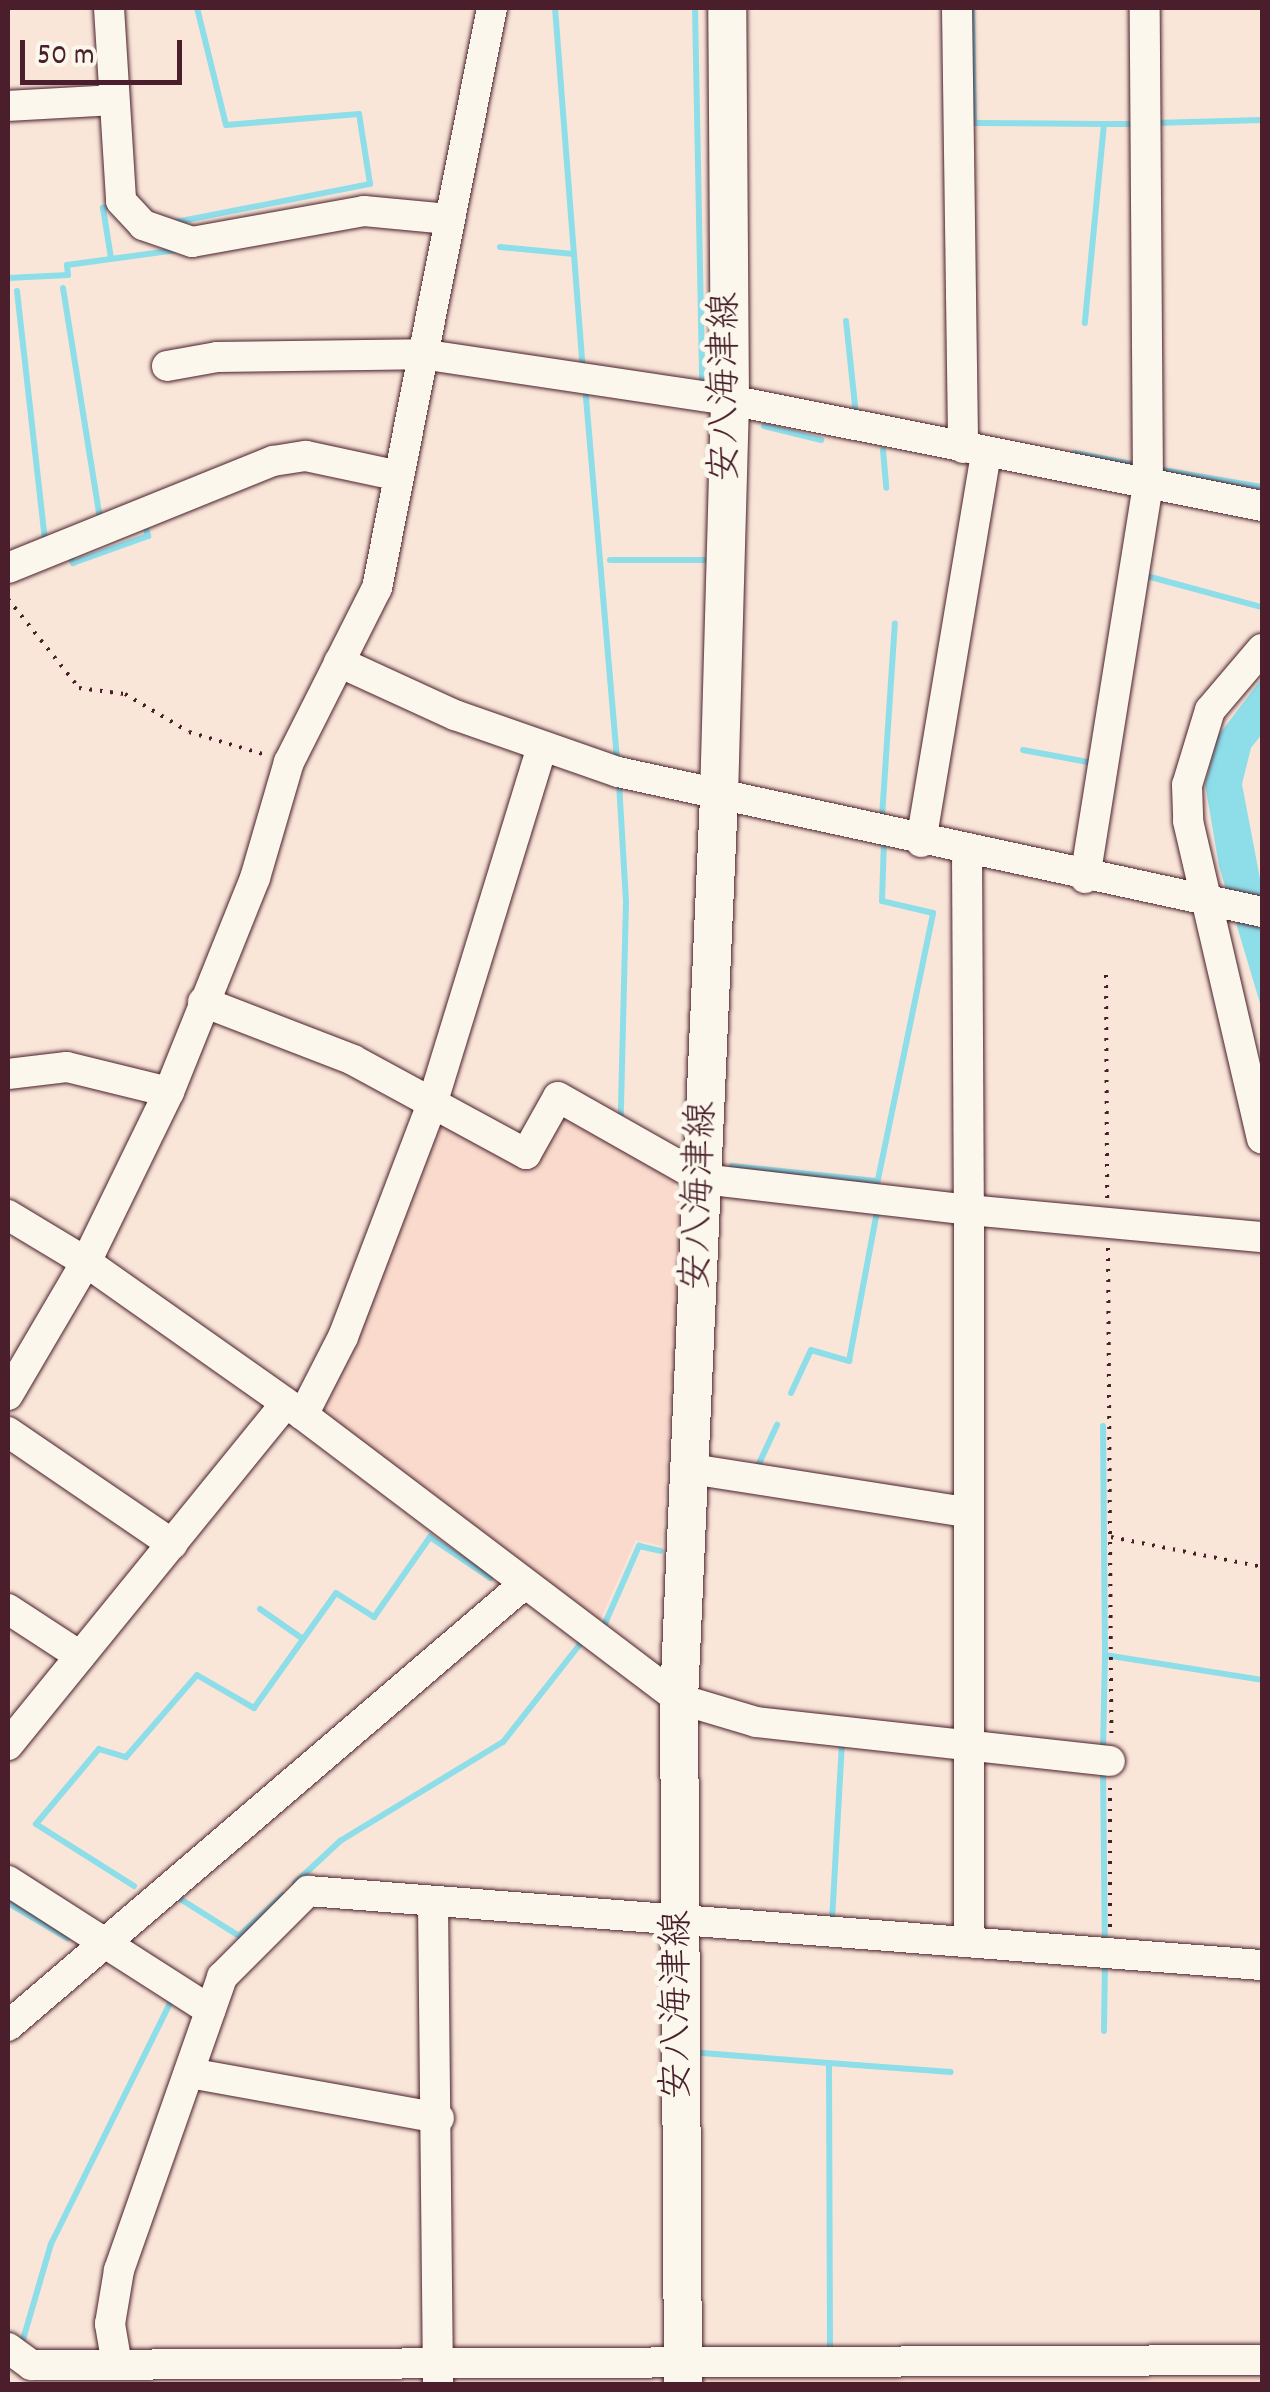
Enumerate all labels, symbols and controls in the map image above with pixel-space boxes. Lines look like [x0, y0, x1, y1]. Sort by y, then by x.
scale bar [25, 20, 188, 82]
text: 50 m [37, 36, 95, 79]
street label: 安八海津線 [705, 292, 751, 482]
street label: 安八海津線 [676, 1100, 728, 1292]
street label: 安八海津線 [657, 1910, 703, 2100]

